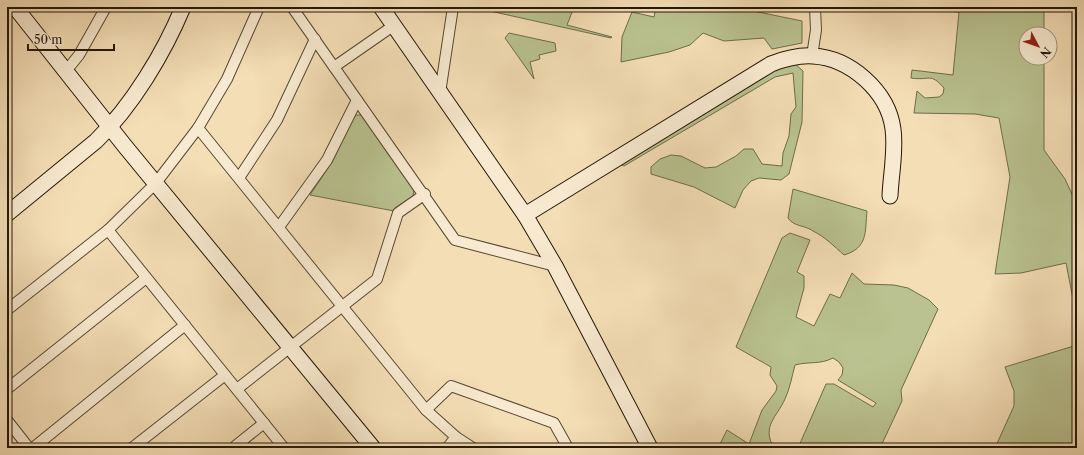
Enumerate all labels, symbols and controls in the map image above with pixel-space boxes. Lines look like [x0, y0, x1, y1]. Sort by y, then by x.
scale bar [28, 26, 114, 52]
north arrow [1018, 26, 1058, 66]
text: 50 m [34, 32, 63, 47]
text: N [1037, 44, 1054, 61]

